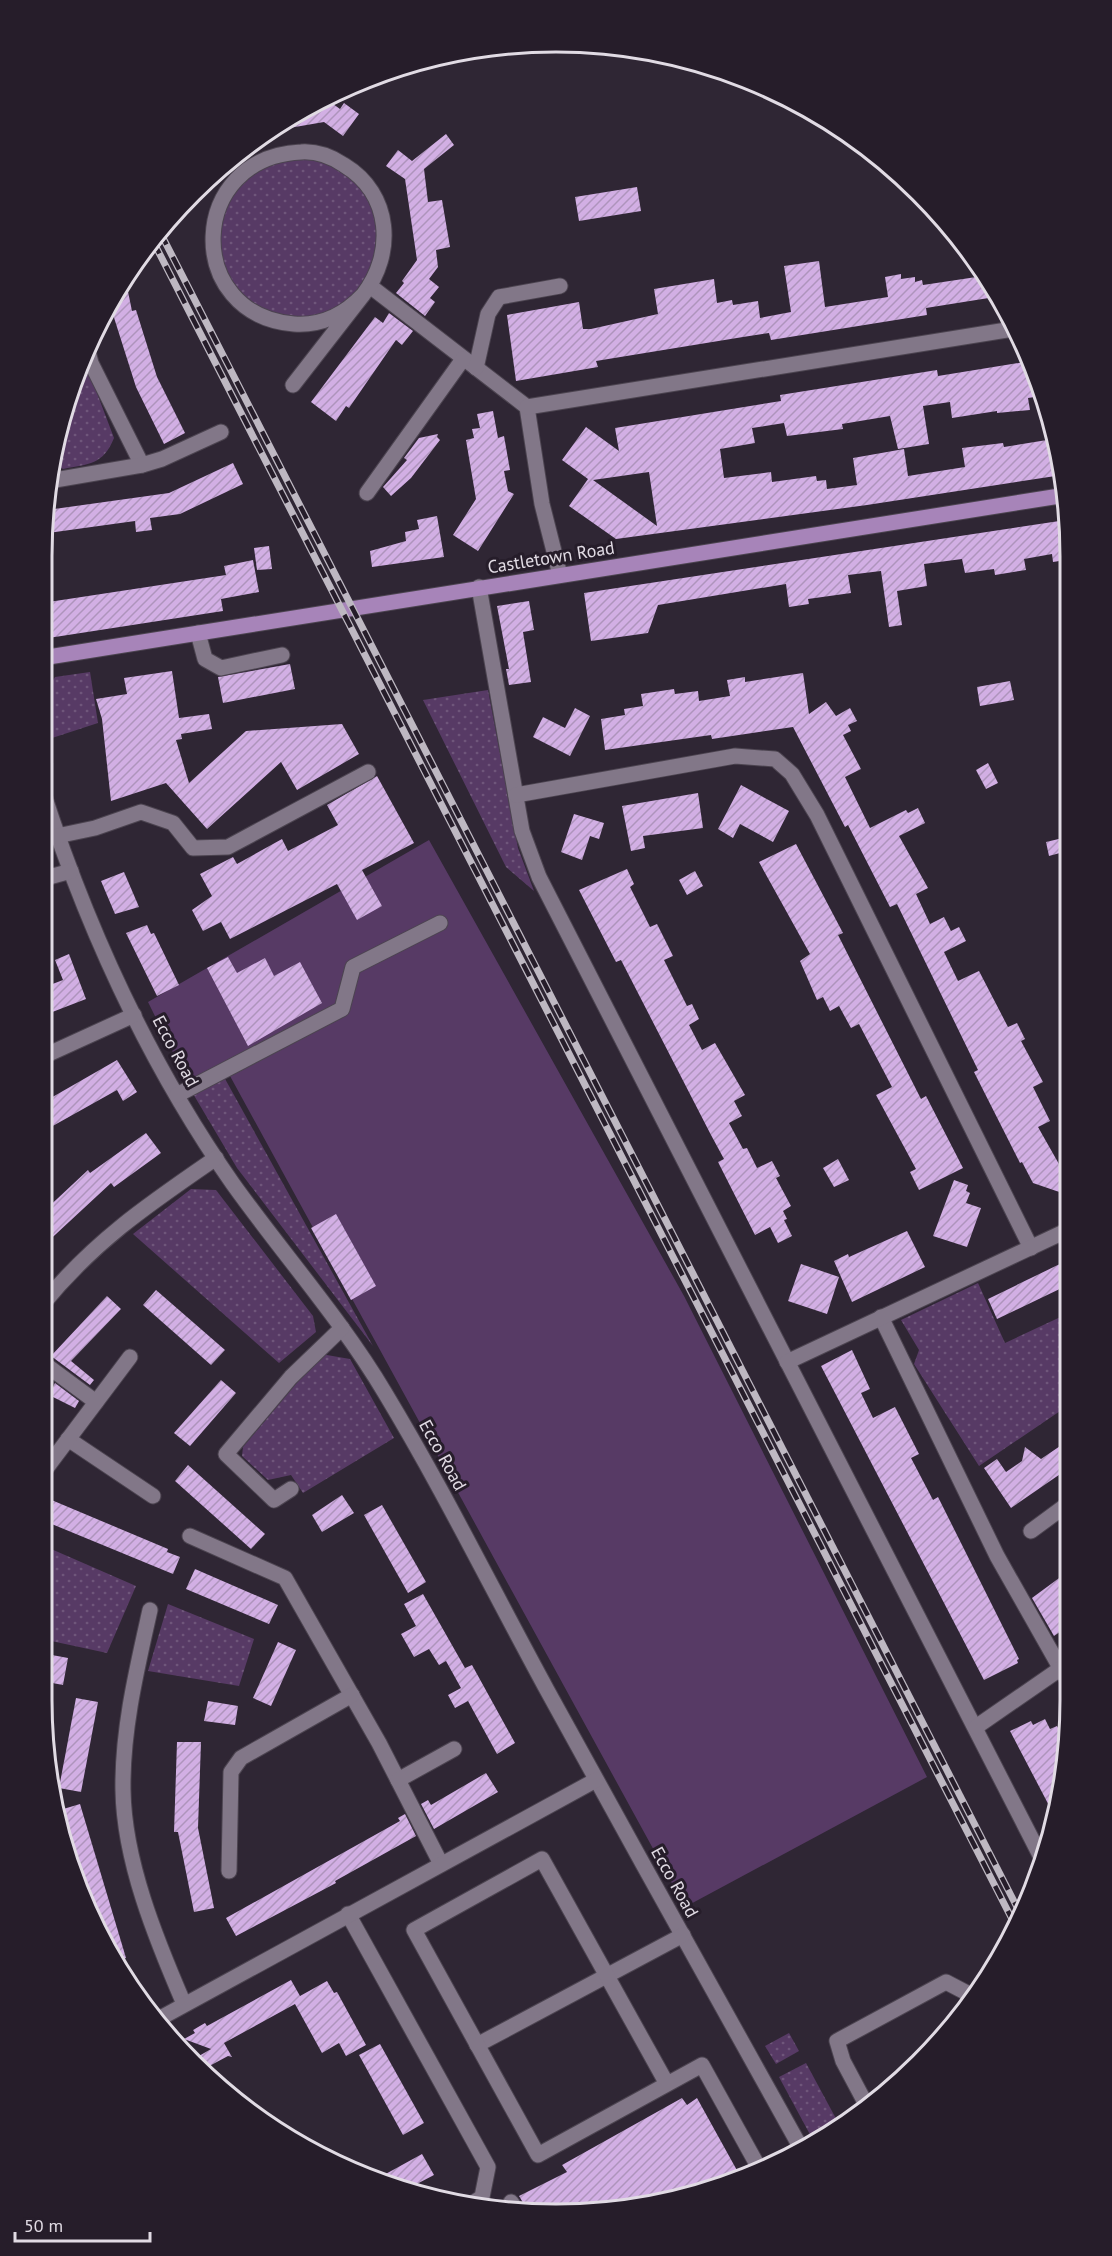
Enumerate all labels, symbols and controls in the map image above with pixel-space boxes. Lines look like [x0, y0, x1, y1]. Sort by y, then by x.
street label: Castletown Road [486, 536, 616, 578]
street label: Ecco Road [148, 1011, 204, 1091]
street label: Ecco Road [414, 1415, 472, 1495]
street label: Ecco Road [646, 1842, 704, 1922]
scale bar [15, 2205, 150, 2243]
text: 50 m [24, 2214, 63, 2237]

